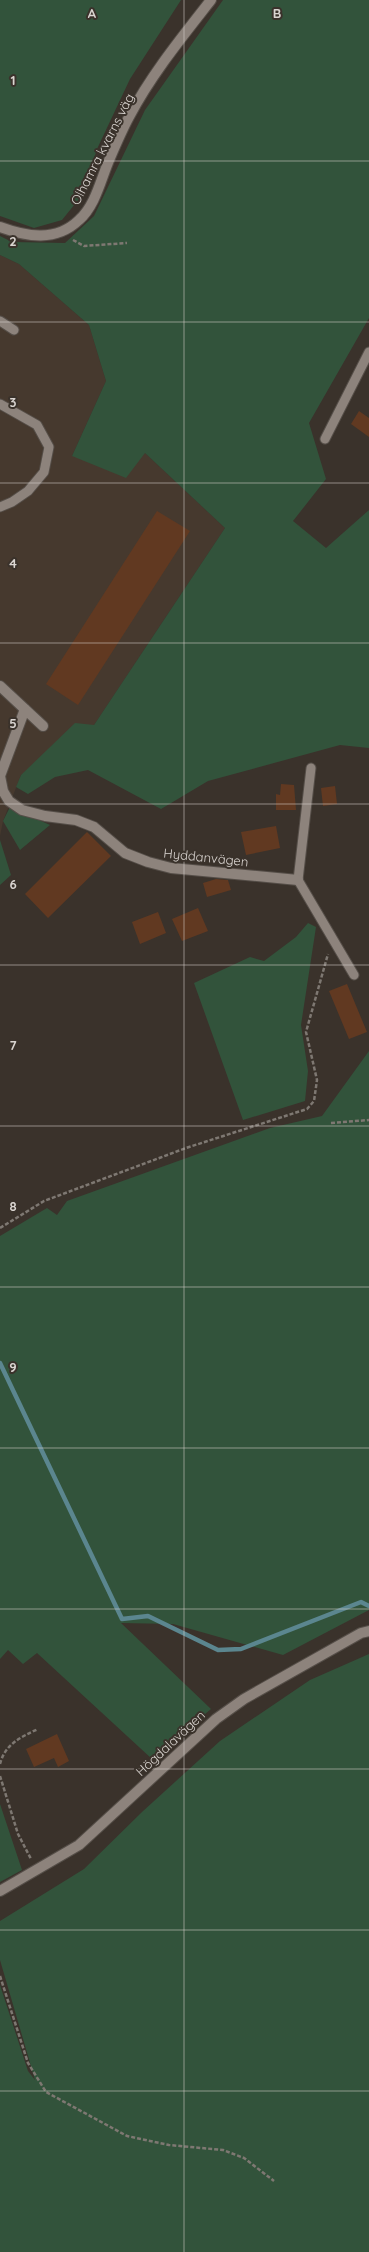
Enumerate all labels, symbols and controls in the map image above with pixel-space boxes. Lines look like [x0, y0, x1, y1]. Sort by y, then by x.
text: A [88, 5, 97, 21]
text: B [273, 5, 281, 21]
text: 1 [10, 72, 16, 88]
street label: Olhamra kvarns väg [67, 91, 137, 207]
text: 2 [9, 233, 17, 249]
text: 3 [10, 394, 17, 410]
text: 4 [9, 555, 17, 571]
text: 5 [9, 715, 17, 731]
street label: Hyddanvägen [163, 845, 249, 869]
text: 6 [9, 876, 17, 892]
text: 7 [9, 1037, 17, 1053]
text: 8 [9, 1198, 17, 1214]
text: 9 [9, 1359, 17, 1375]
street label: Högdalavägen [132, 1707, 208, 1779]

